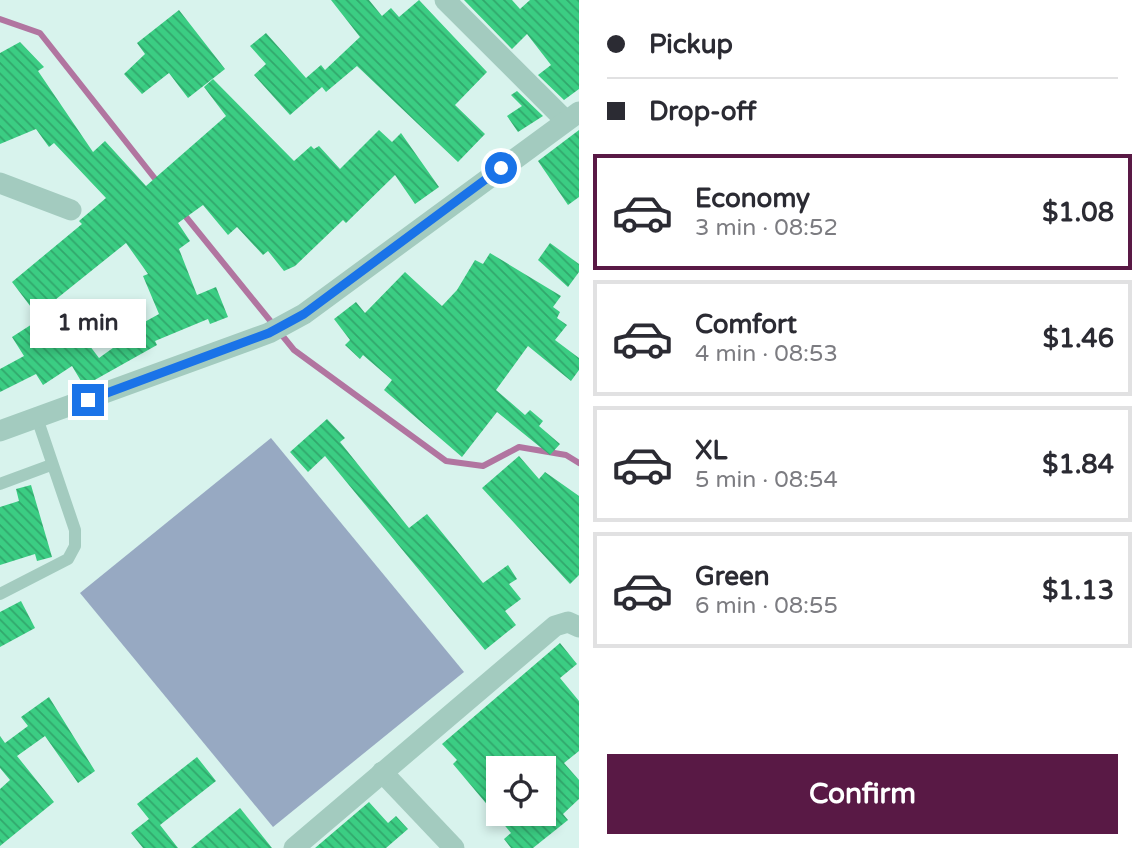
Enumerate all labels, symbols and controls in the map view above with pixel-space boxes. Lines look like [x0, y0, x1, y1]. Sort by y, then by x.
text: Pickup [649, 29, 733, 60]
text: Drop-off [649, 96, 756, 127]
route start [485, 152, 517, 184]
icon: car [611, 181, 674, 244]
text: Economy [695, 183, 810, 214]
text: $1.08 [1042, 197, 1114, 228]
text: 3 min · 08:52 [695, 214, 838, 242]
callout: 1 min [30, 298, 146, 348]
icon: car [611, 307, 674, 370]
text: 1 min [57, 309, 119, 337]
text: Comfort [695, 309, 797, 340]
text: $1.46 [1043, 323, 1114, 354]
text: 4 min · 08:53 [695, 340, 838, 368]
route end [72, 384, 104, 416]
icon: car [611, 433, 674, 496]
text: XL [695, 435, 727, 466]
text: $1.84 [1042, 449, 1114, 480]
text: 5 min · 08:54 [695, 466, 838, 494]
icon: car [611, 559, 674, 622]
text: Green [695, 561, 770, 592]
text: $1.13 [1042, 575, 1114, 606]
text: 6 min · 08:55 [695, 592, 838, 620]
button: Confirm [607, 754, 1118, 834]
map controls [486, 756, 556, 826]
button: locate [486, 756, 556, 826]

